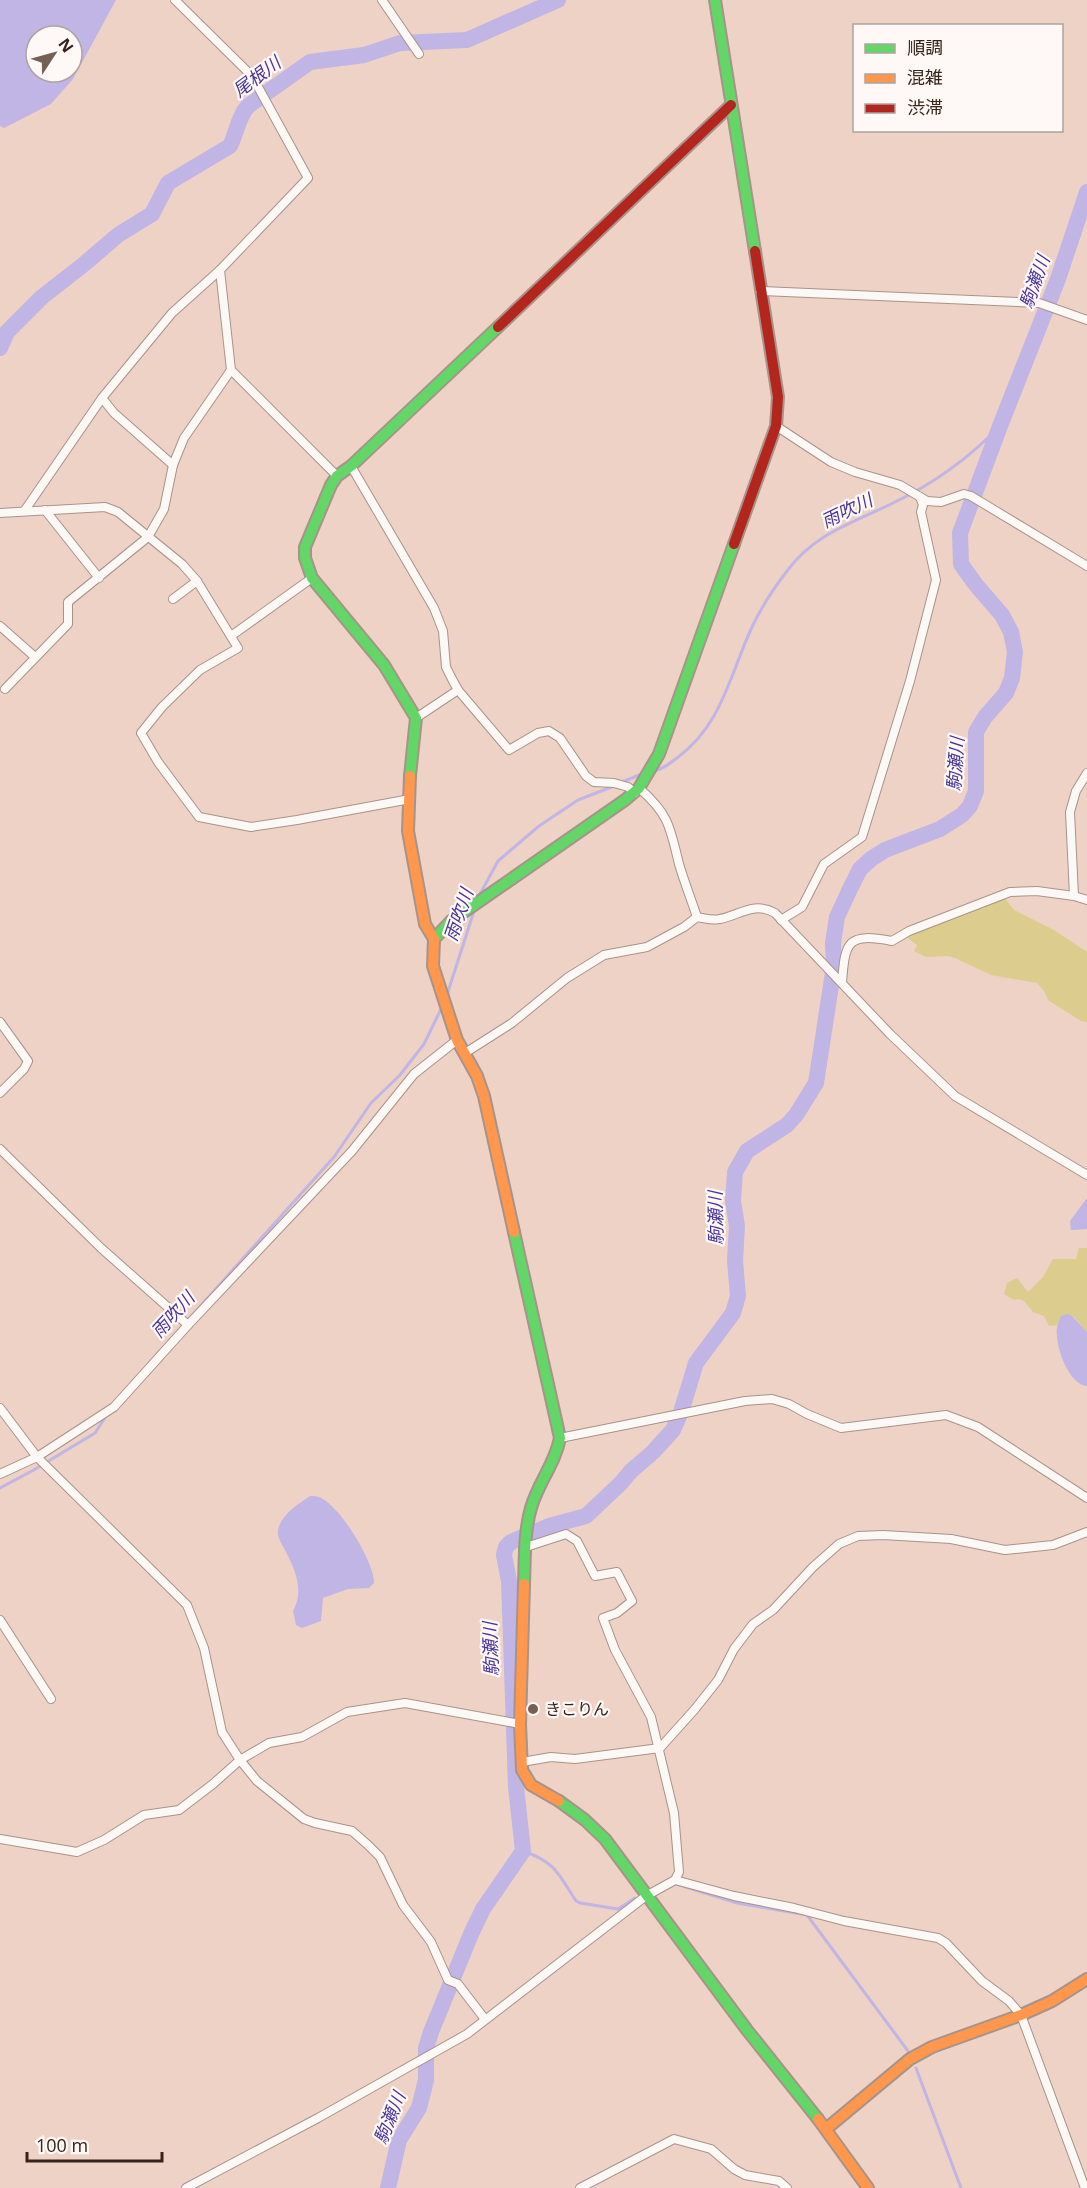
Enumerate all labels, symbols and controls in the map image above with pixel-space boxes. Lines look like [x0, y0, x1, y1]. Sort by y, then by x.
north arrow [24, 24, 84, 84]
legend [853, 24, 1063, 132]
text: N [53, 33, 79, 57]
text: 順調 [907, 35, 943, 59]
water label: 尾根川 [228, 49, 287, 102]
text: 混雑 [907, 65, 943, 89]
text: 渋滞 [907, 95, 943, 119]
water label: 駒瀬川 [1014, 250, 1055, 311]
water label: 雨吹川 [817, 487, 878, 533]
water label: 駒瀬川 [941, 734, 969, 792]
water label: 雨吹川 [438, 883, 479, 944]
water label: 駒瀬川 [702, 1189, 727, 1245]
water label: 雨吹川 [145, 1285, 201, 1342]
water label: 駒瀬川 [477, 1620, 503, 1676]
place label: きこりん [545, 1698, 609, 1720]
marker: きこりん [526, 1702, 540, 1716]
water label: 駒瀬川 [368, 2086, 411, 2147]
scale bar [27, 2125, 162, 2163]
text: 100 m [36, 2133, 88, 2157]

